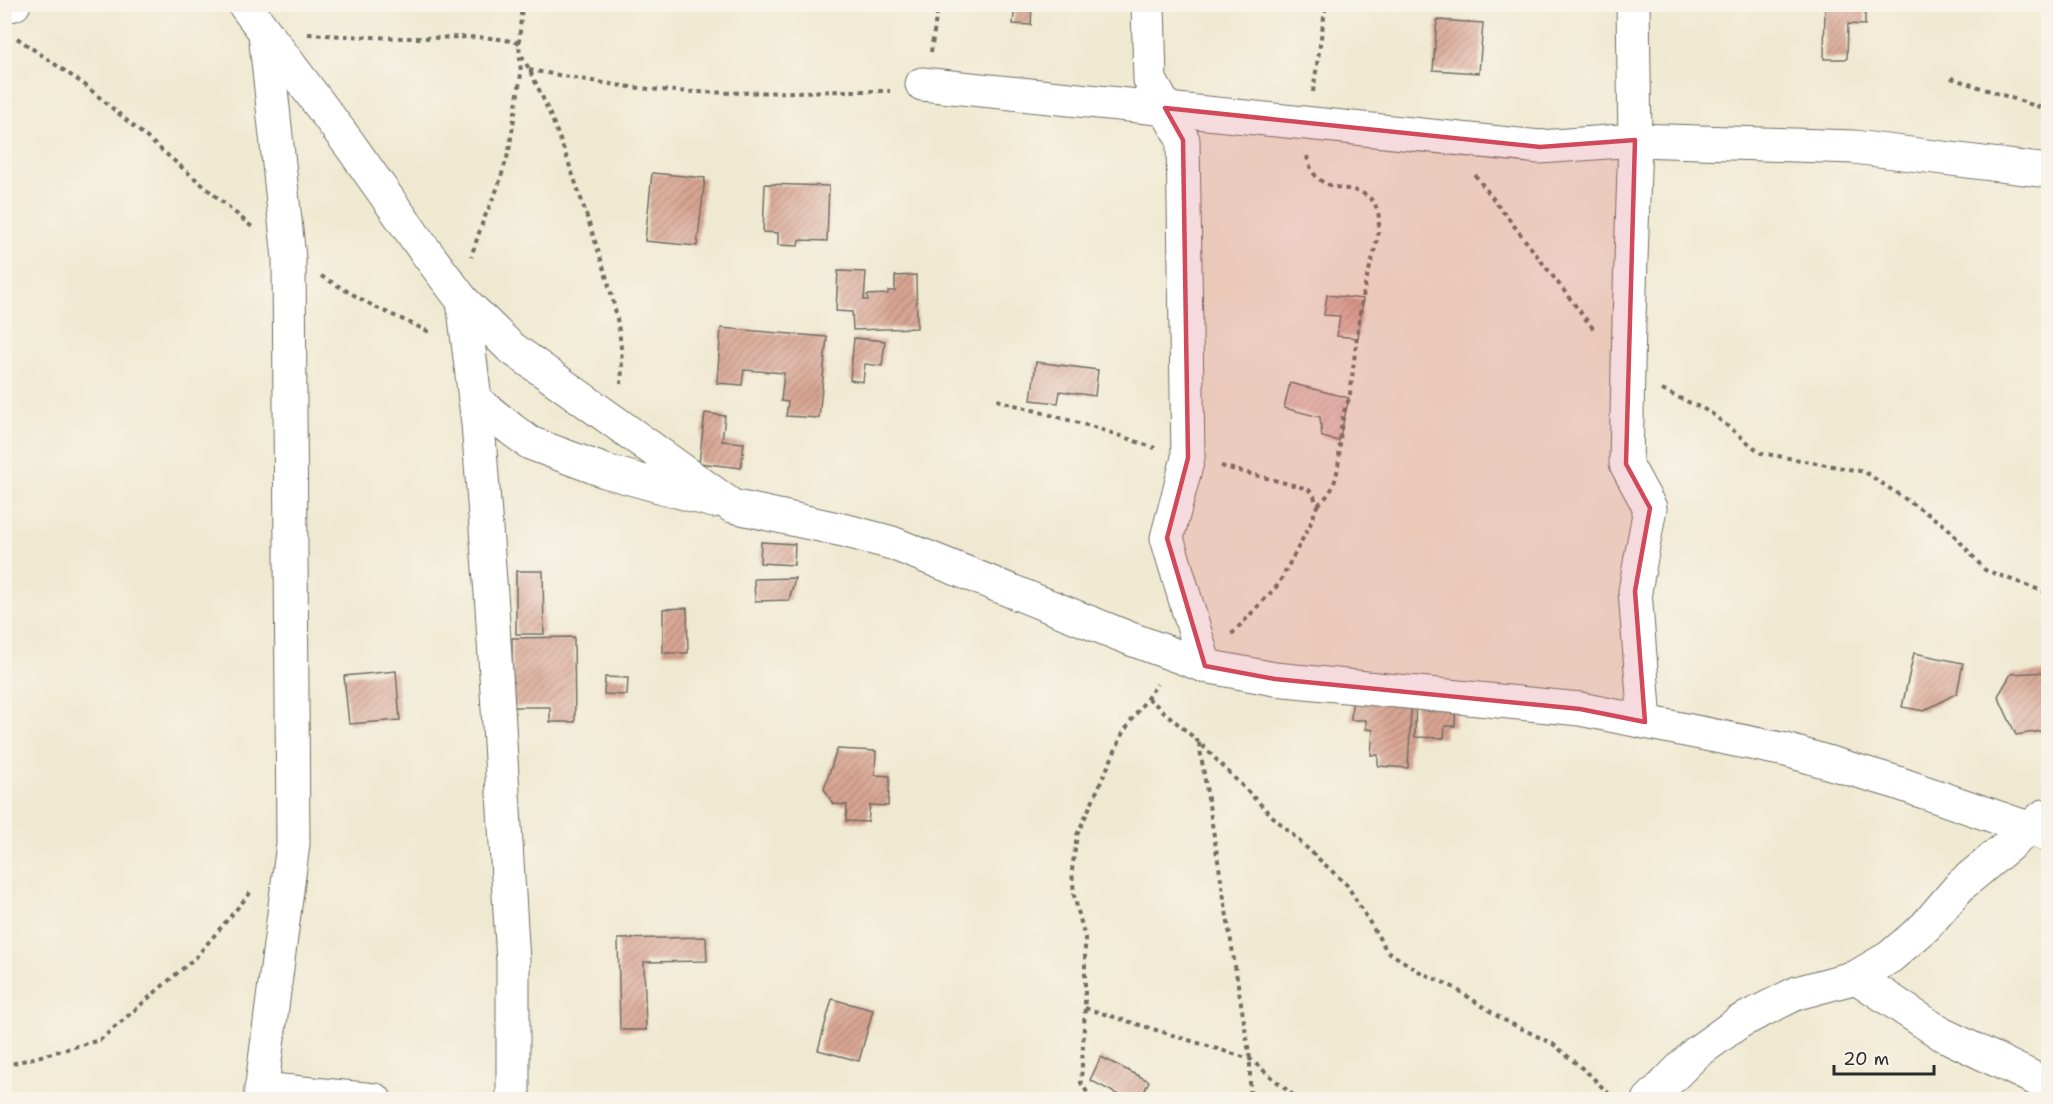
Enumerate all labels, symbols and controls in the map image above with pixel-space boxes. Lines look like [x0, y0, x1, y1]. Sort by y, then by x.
scale bar [1834, 1038, 1934, 1076]
text: 20 m [1843, 1047, 1889, 1071]

